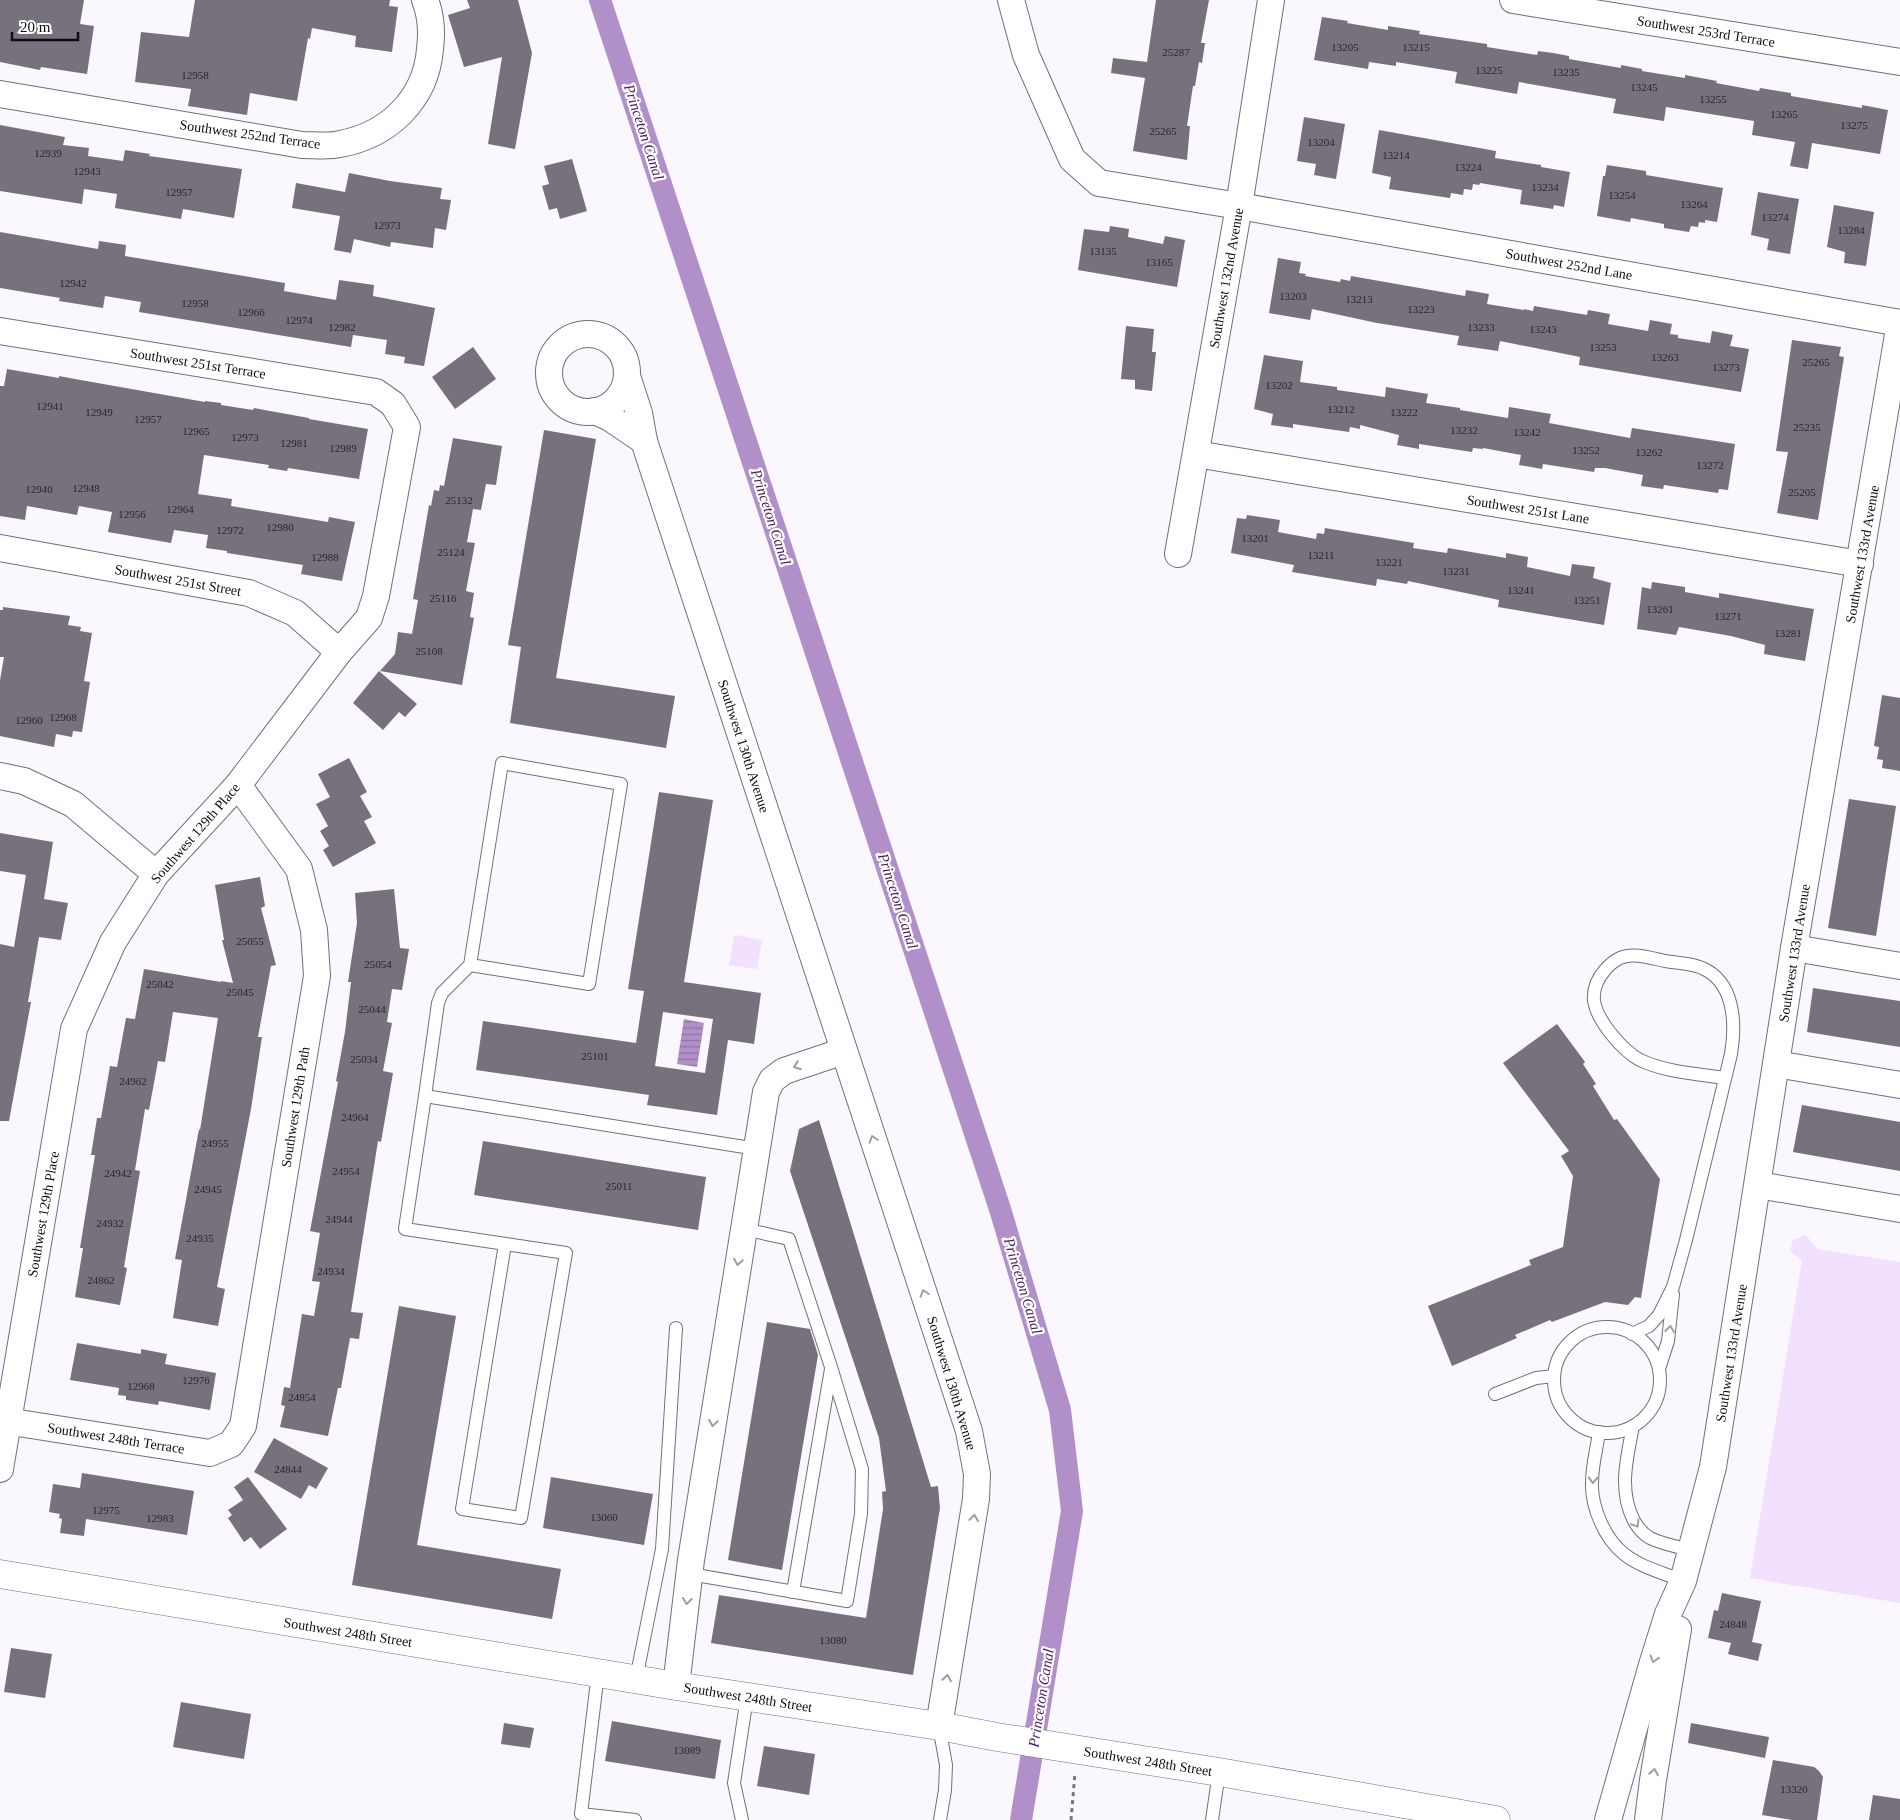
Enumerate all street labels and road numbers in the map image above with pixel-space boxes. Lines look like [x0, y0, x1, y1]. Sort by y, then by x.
street label: Southwest 253rd Terrace [1636, 13, 1776, 50]
street label: Southwest 252nd Terrace [179, 117, 321, 152]
street label: Southwest 132nd Avenue [1207, 207, 1246, 349]
street label: Southwest 252nd Lane [1504, 246, 1633, 283]
street label: Southwest 251st Terrace [129, 345, 267, 382]
street label: Southwest 133rd Avenue [1843, 484, 1882, 624]
street label: Southwest 251st Lane [1466, 492, 1590, 527]
street label: Southwest 251st Street [113, 562, 243, 599]
street label: Southwest 130th Avenue [715, 678, 772, 815]
street label: Southwest 129th Place [148, 780, 243, 886]
street label: Southwest 133rd Avenue [1776, 883, 1813, 1023]
street label: Southwest 129th Path [279, 1046, 312, 1169]
street label: Southwest 129th Place [25, 1150, 62, 1278]
street label: Southwest 133rd Avenue [1713, 1283, 1750, 1423]
street label: Southwest 130th Avenue [924, 1315, 979, 1452]
street label: Southwest 248th Terrace [46, 1420, 186, 1457]
street label: Southwest 248th Street [283, 1615, 413, 1650]
street label: Southwest 248th Street [683, 1680, 813, 1715]
street label: Southwest 248th Street [1083, 1744, 1213, 1779]

